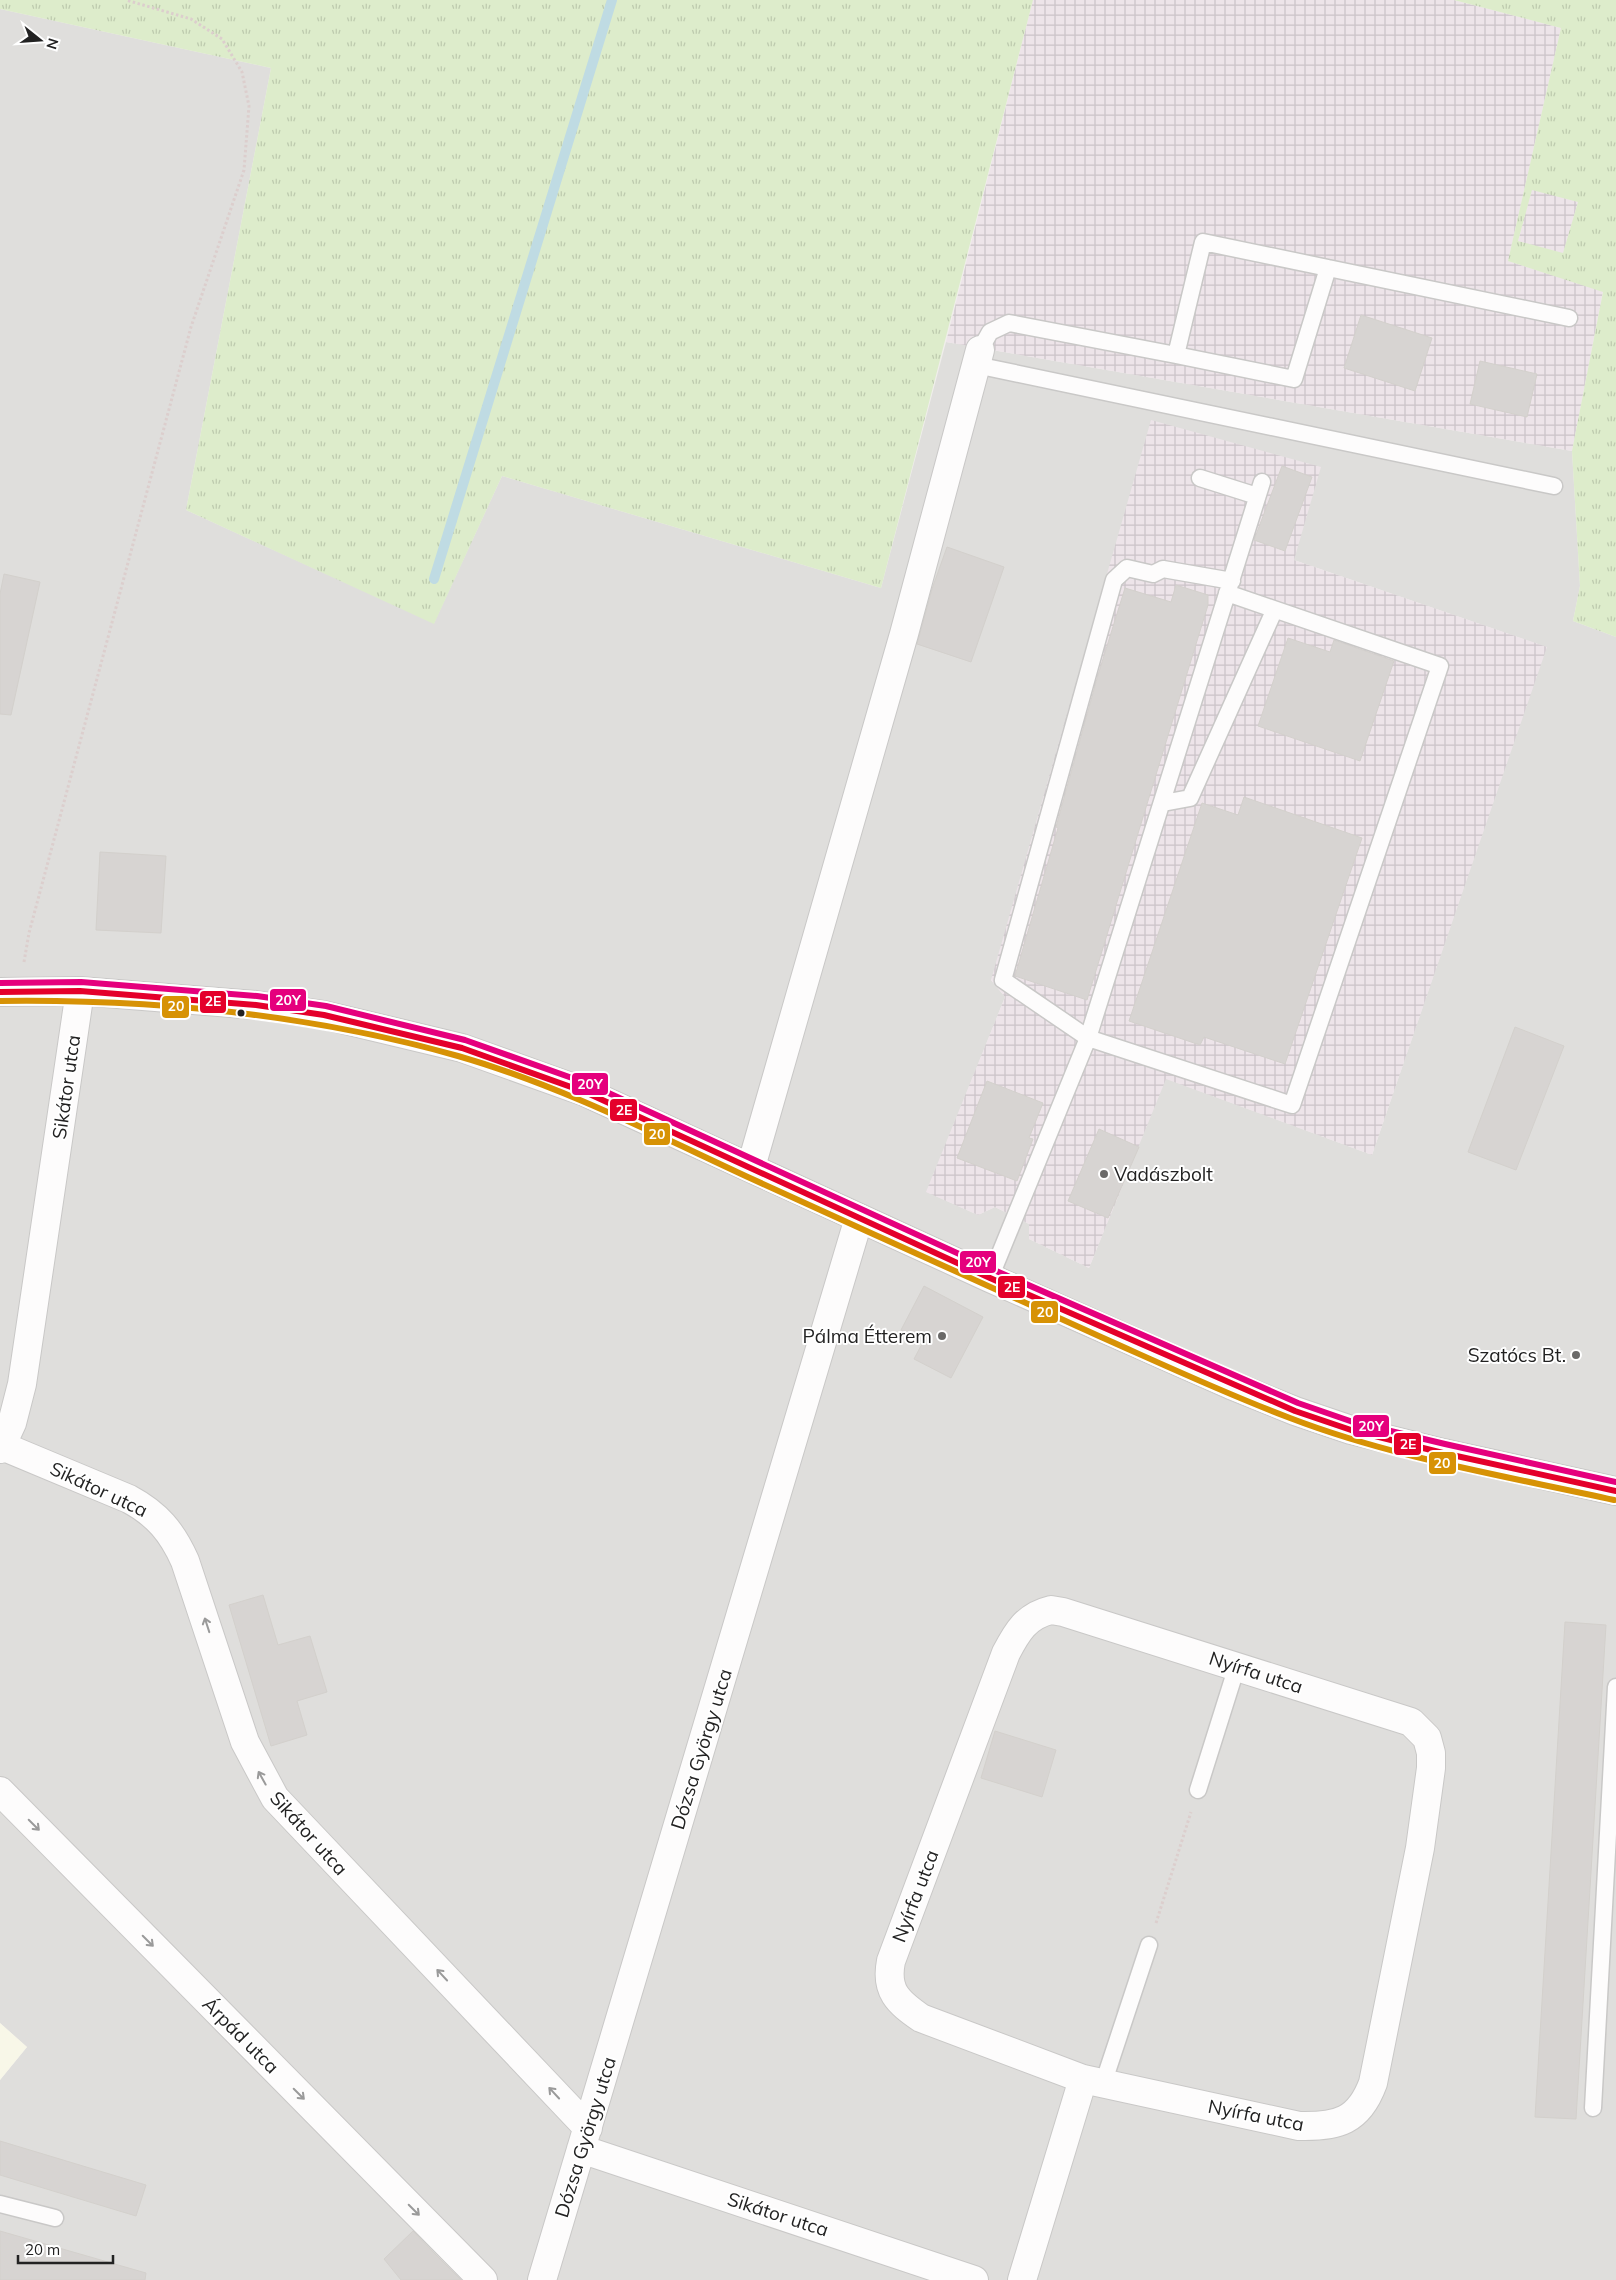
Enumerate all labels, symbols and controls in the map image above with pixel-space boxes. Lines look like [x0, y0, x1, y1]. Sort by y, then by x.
north arrow [15, 15, 65, 65]
text: N [42, 36, 63, 51]
line badge: 20Y [269, 988, 307, 1012]
line badge: 2E [199, 990, 227, 1014]
text: 20Y [275, 991, 302, 1009]
text: 2E [205, 992, 221, 1010]
line badge: 20 [161, 995, 190, 1019]
text: 20 [168, 997, 184, 1015]
unlabelled marker [236, 1008, 246, 1018]
street label: Sikátor utca [47, 1033, 85, 1141]
line badge: 20Y [571, 1072, 609, 1096]
text: 20Y [577, 1075, 604, 1093]
line badge: 2E [609, 1098, 638, 1122]
text: 2E [616, 1101, 632, 1119]
line badge: 20 [643, 1122, 671, 1146]
text: 20 [649, 1125, 665, 1143]
place label: Vadászbolt [1114, 1162, 1213, 1186]
marker: Vadászbolt [1098, 1168, 1110, 1180]
line badge: 20Y [959, 1250, 997, 1274]
text: 20Y [965, 1253, 992, 1271]
line badge: 2E [997, 1275, 1026, 1299]
text: 2E [1004, 1278, 1020, 1296]
line badge: 20 [1030, 1300, 1059, 1324]
text: 20 [1037, 1303, 1053, 1321]
place label: Pálma Étterem [803, 1324, 932, 1348]
marker: Pálma Étterem [936, 1330, 948, 1342]
place label: Szatócs Bt. [1468, 1343, 1566, 1367]
marker: Szatócs Bt. [1570, 1349, 1582, 1361]
line badge: 20Y [1352, 1414, 1390, 1438]
text: 20Y [1358, 1417, 1385, 1435]
line badge: 2E [1393, 1432, 1422, 1456]
text: 2E [1400, 1435, 1416, 1453]
line badge: 20 [1428, 1451, 1457, 1475]
text: 20 [1434, 1454, 1450, 1472]
street label: Sikátor utca [46, 1456, 152, 1522]
one-way arrow [201, 1618, 211, 1634]
street label: Nyírfa utca [1206, 1646, 1306, 1698]
street label: Dózsa György utca [665, 1666, 737, 1832]
one-way arrow [257, 1771, 267, 1785]
street label: Sikátor utca [265, 1786, 353, 1880]
one-way arrow [28, 1819, 40, 1832]
street label: Nyírfa utca [886, 1846, 944, 1946]
one-way arrow [142, 1935, 155, 1947]
one-way arrow [436, 1969, 448, 1981]
street label: Árpád utca [198, 1992, 284, 2078]
street label: Dózsa György utca [549, 2054, 621, 2220]
one-way arrow [548, 2087, 560, 2099]
one-way arrow [293, 2088, 306, 2100]
street label: Nyírfa utca [1206, 2094, 1306, 2136]
street label: Sikátor utca [724, 2186, 832, 2242]
one-way arrow [407, 2204, 420, 2216]
scale bar [18, 2232, 112, 2264]
text: 20 m [25, 2240, 60, 2259]

